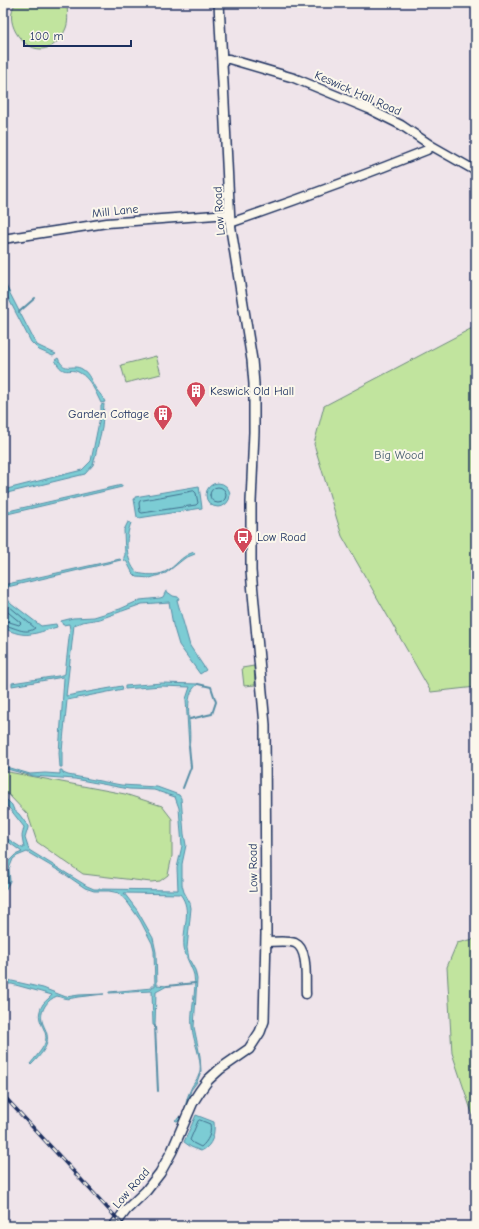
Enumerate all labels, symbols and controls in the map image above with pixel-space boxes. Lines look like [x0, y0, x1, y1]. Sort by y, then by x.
scale bar [24, 22, 131, 48]
text: 100 m [30, 29, 63, 43]
street label: Keswick Hall Road [313, 68, 403, 118]
street label: Low Road [210, 186, 228, 236]
street label: Mill Lane [91, 202, 139, 220]
building icon: Keswick Old Hall [185, 380, 207, 408]
place label: Keswick Old Hall [210, 384, 294, 398]
building icon: Garden Cottage [152, 403, 174, 431]
place label: Garden Cottage [68, 407, 149, 421]
park label: Big Wood [374, 448, 424, 462]
bus stop icon: Low Road [232, 526, 254, 554]
place label: Low Road [257, 530, 306, 544]
street label: Low Road [246, 843, 260, 893]
street label: Low Road [110, 1165, 152, 1211]

